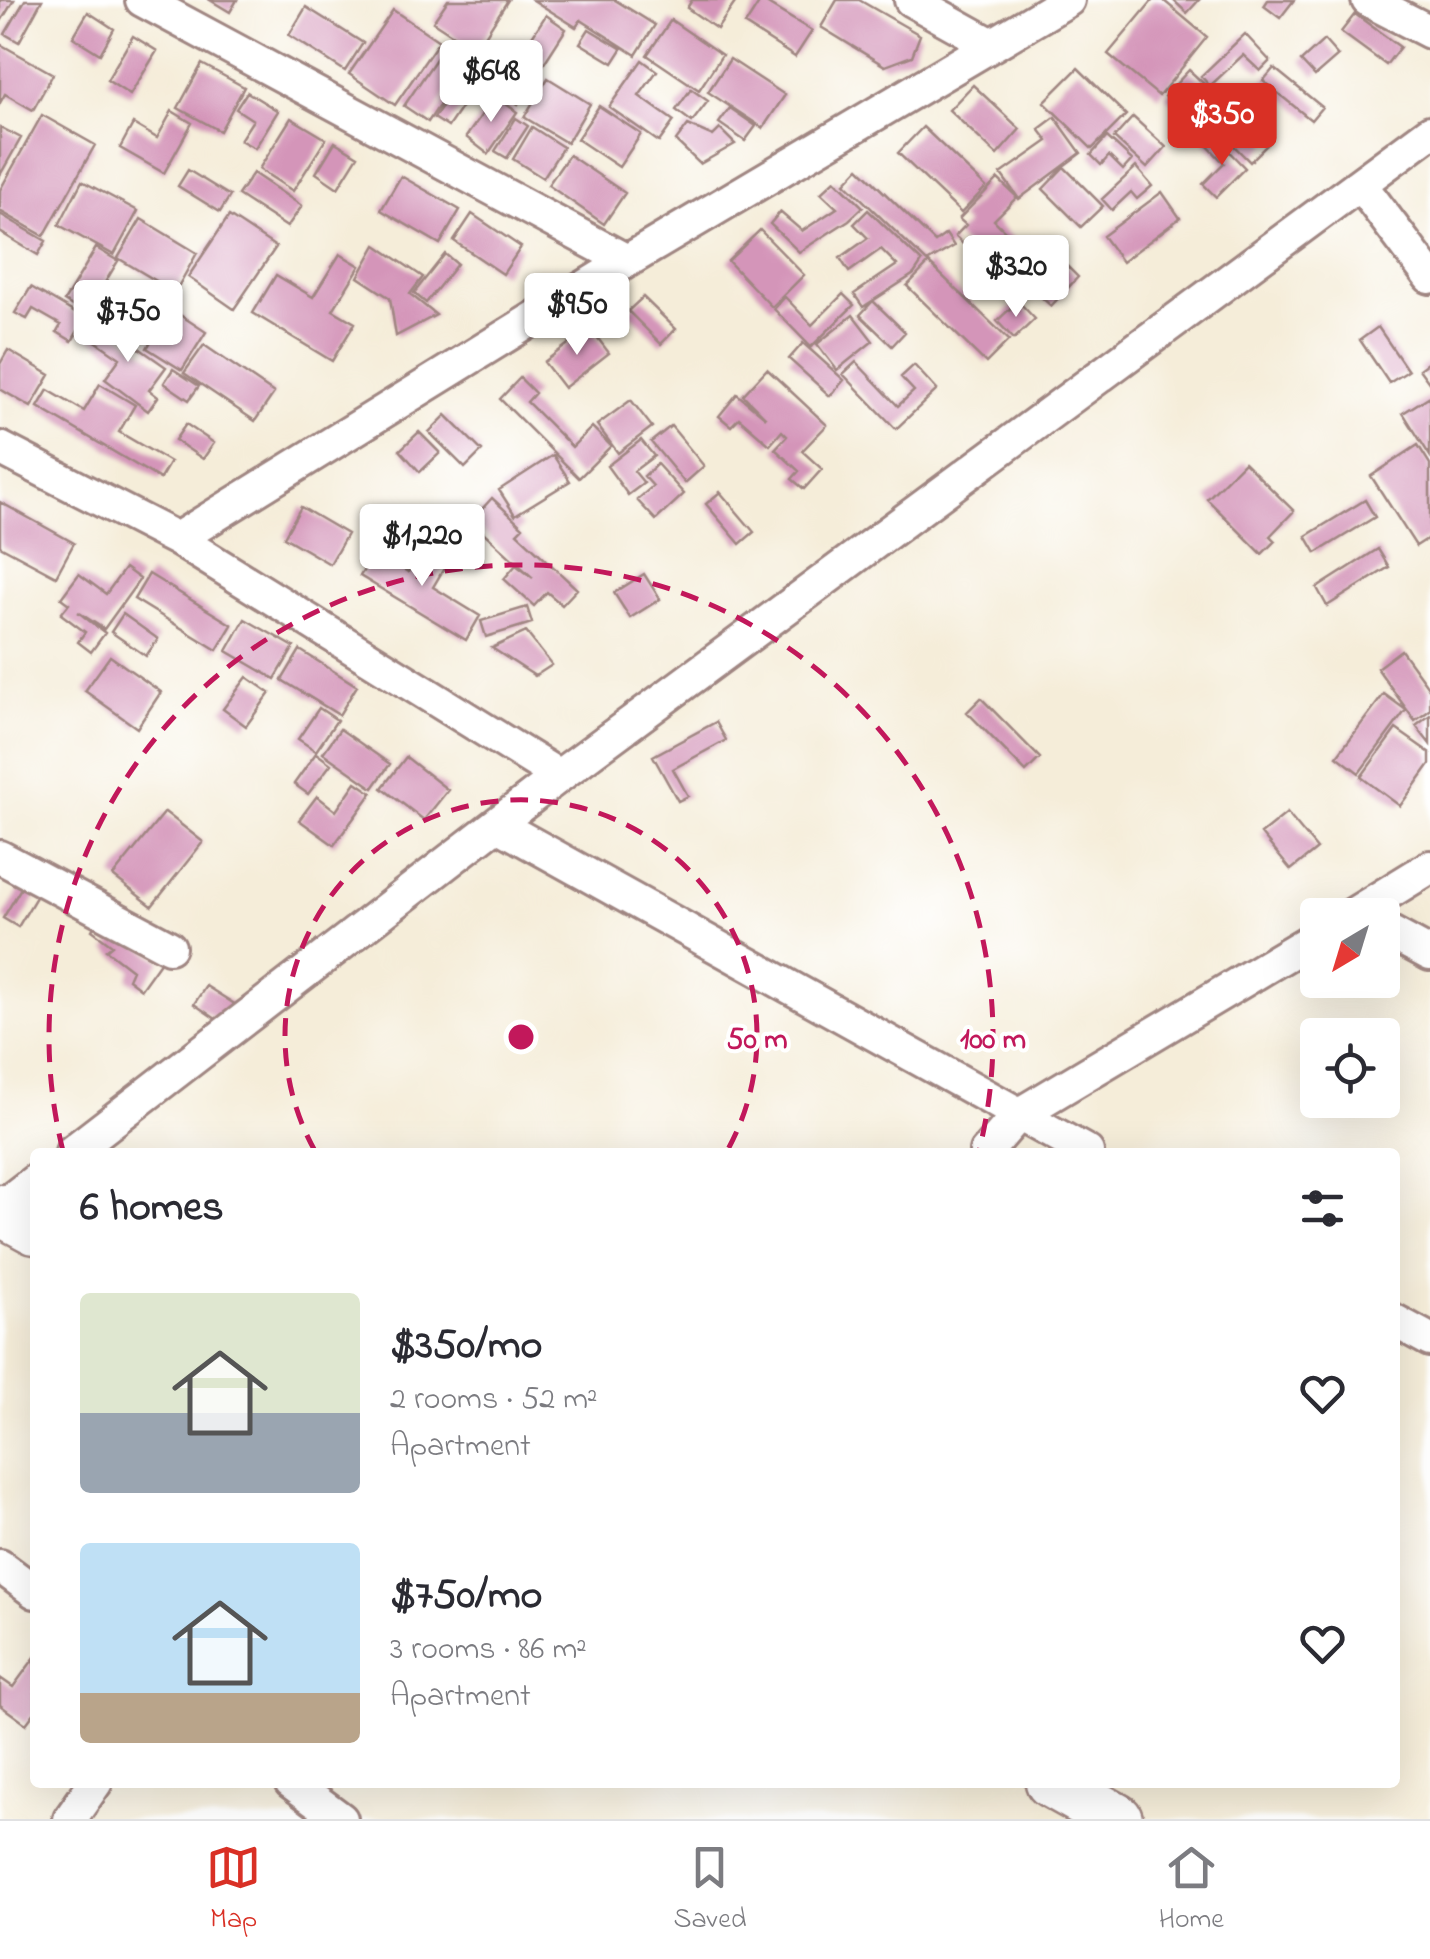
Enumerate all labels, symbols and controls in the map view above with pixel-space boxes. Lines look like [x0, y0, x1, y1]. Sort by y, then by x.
pin: $648 [432, 40, 550, 125]
text: $648 [462, 49, 520, 96]
pin: $350 [1163, 83, 1281, 168]
text: $350 [1190, 92, 1254, 139]
pin: $320 [957, 235, 1075, 320]
text: $320 [985, 244, 1047, 291]
pin: $950 [518, 273, 636, 358]
pin: $750 [69, 280, 187, 365]
text: $950 [546, 282, 608, 329]
text: $750 [96, 289, 160, 336]
pin: $1,220 [341, 504, 503, 589]
text: $1,220 [382, 513, 462, 560]
north arrow [1300, 898, 1400, 998]
map controls [1300, 898, 1400, 1118]
button: locate [1300, 1018, 1400, 1118]
centre of rings [503, 1019, 539, 1055]
text: 50 m [727, 1019, 787, 1063]
text: 100 m [960, 1019, 1026, 1063]
text: 6 homes [80, 1178, 224, 1239]
icon: filters [1295, 1181, 1350, 1236]
text: $350/mo [390, 1316, 542, 1377]
icon: home [160, 1333, 280, 1453]
icon: heart [1295, 1366, 1350, 1421]
text: 2 rooms · 52 m² [390, 1377, 598, 1424]
text: Apartment [390, 1424, 531, 1471]
text: $750/mo [390, 1566, 542, 1627]
icon: home [160, 1583, 280, 1703]
icon: heart [1295, 1616, 1350, 1671]
text: 3 rooms · 86 m² [390, 1627, 587, 1674]
text: Apartment [390, 1674, 531, 1721]
tab: Map [206, 1840, 261, 1941]
tab: Saved [673, 1840, 746, 1941]
tab: Home [1159, 1840, 1224, 1941]

